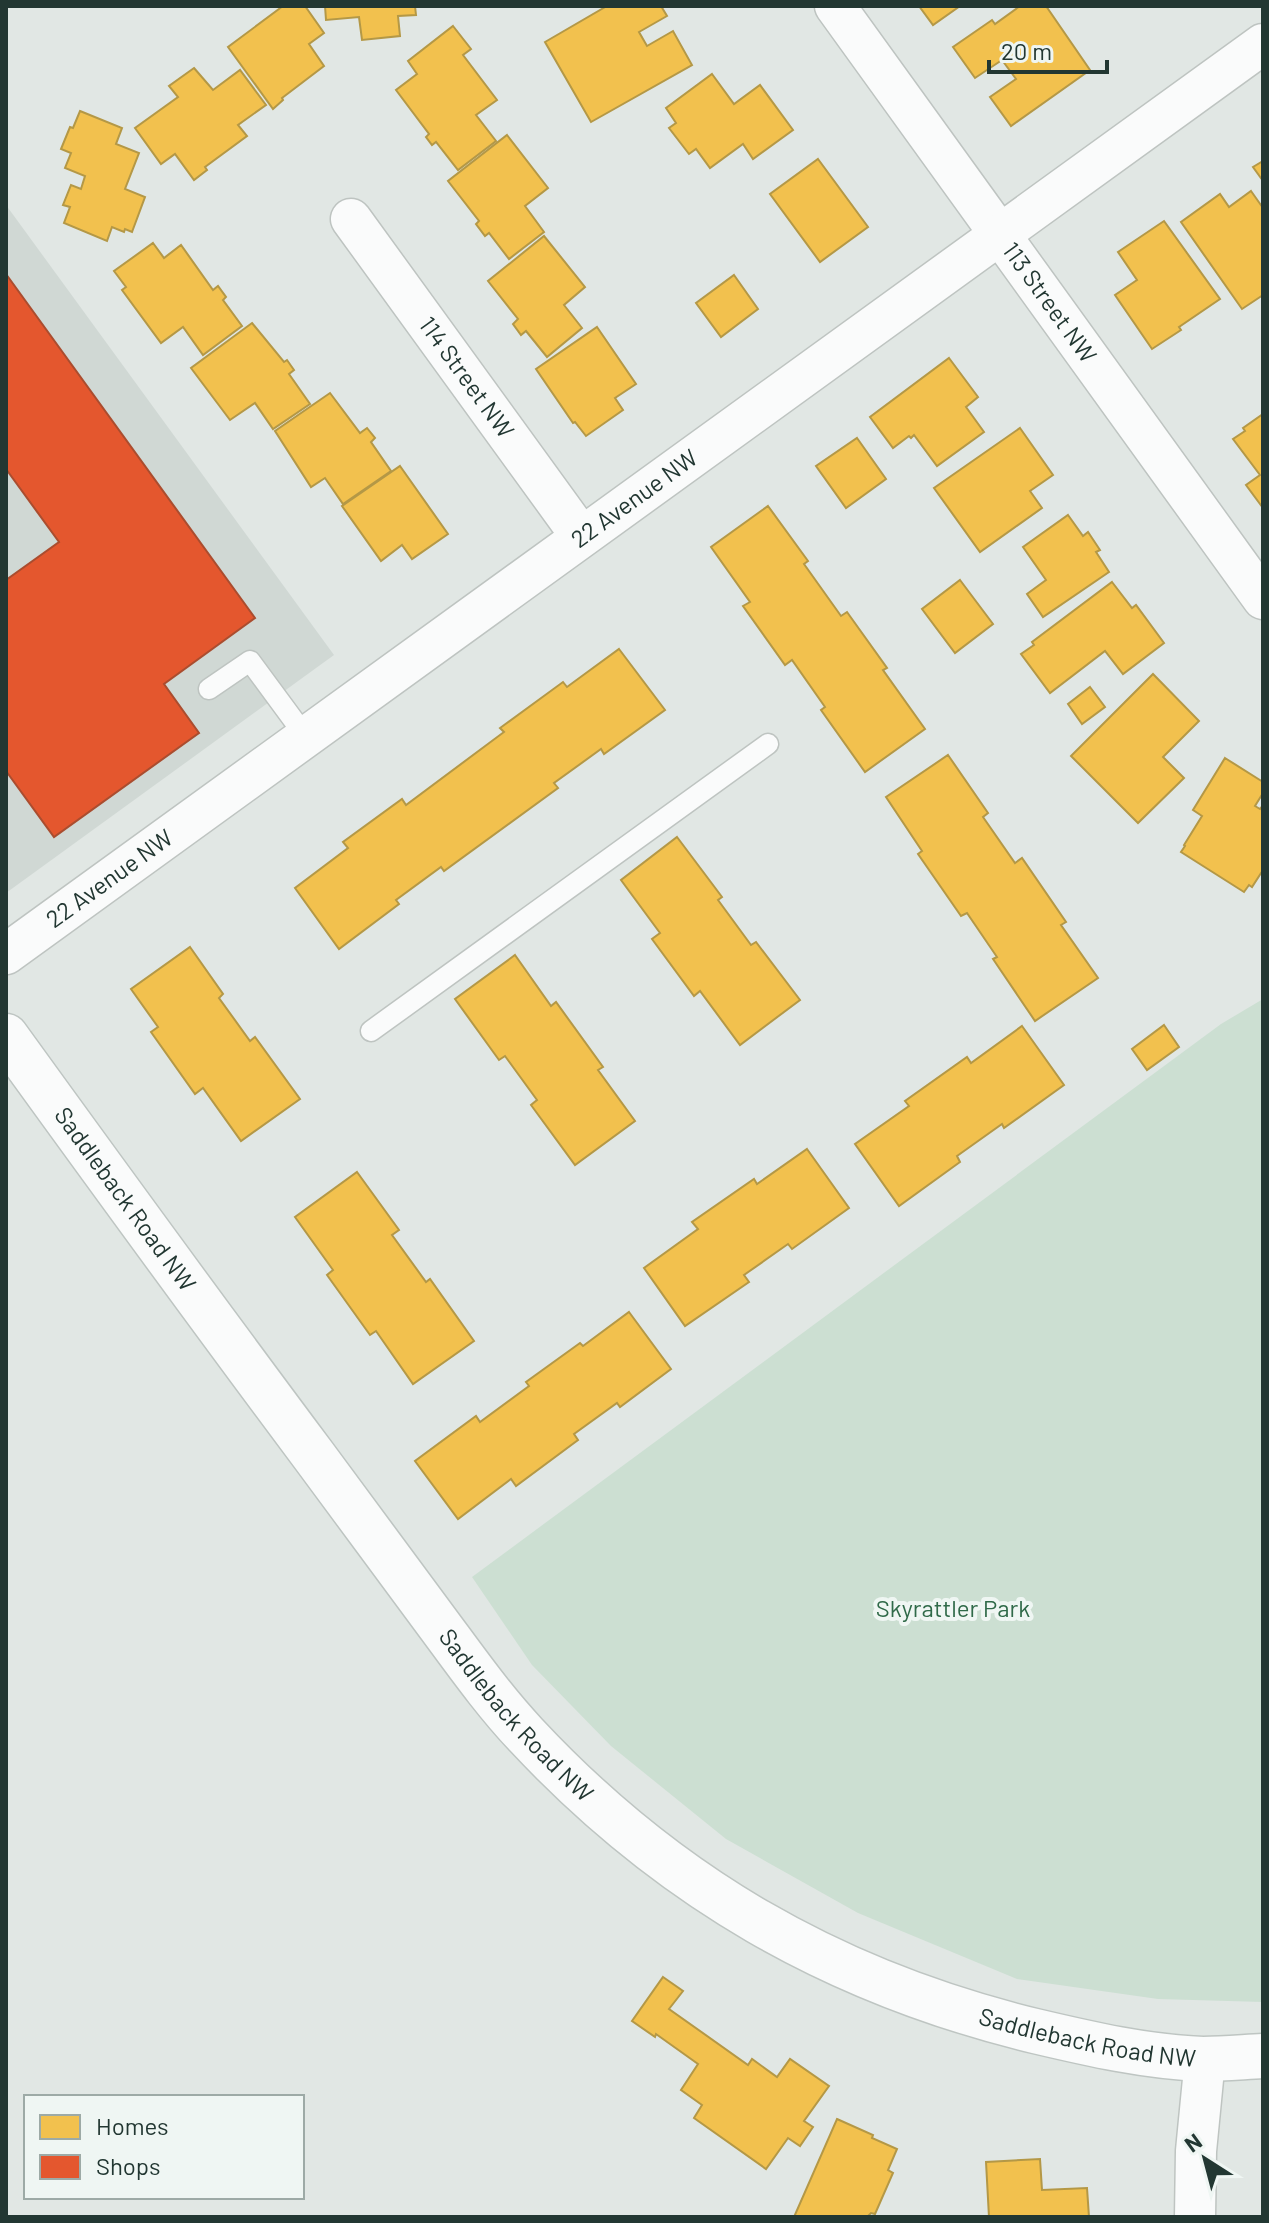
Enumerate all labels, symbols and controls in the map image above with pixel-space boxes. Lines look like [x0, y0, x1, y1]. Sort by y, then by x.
scale bar [989, 24, 1107, 74]
text: 20 m [1001, 36, 1052, 65]
street label: 113 Street NW [997, 236, 1104, 368]
street label: 114 Street NW [414, 311, 521, 443]
street label: 22 Avenue NW [565, 442, 703, 553]
street label: 22 Avenue NW [40, 822, 178, 933]
street label: Saddleback Road NW [49, 1101, 203, 1296]
park label: Skyrattler Park [876, 1593, 1030, 1622]
street label: Saddleback Road NW [434, 1622, 600, 1807]
street label: Saddleback Road NW [976, 2001, 1197, 2072]
legend [24, 2095, 304, 2199]
text: Homes [96, 2111, 169, 2140]
north arrow [1165, 2119, 1245, 2199]
text: N [1179, 2127, 1206, 2157]
text: Shops [96, 2151, 161, 2180]

